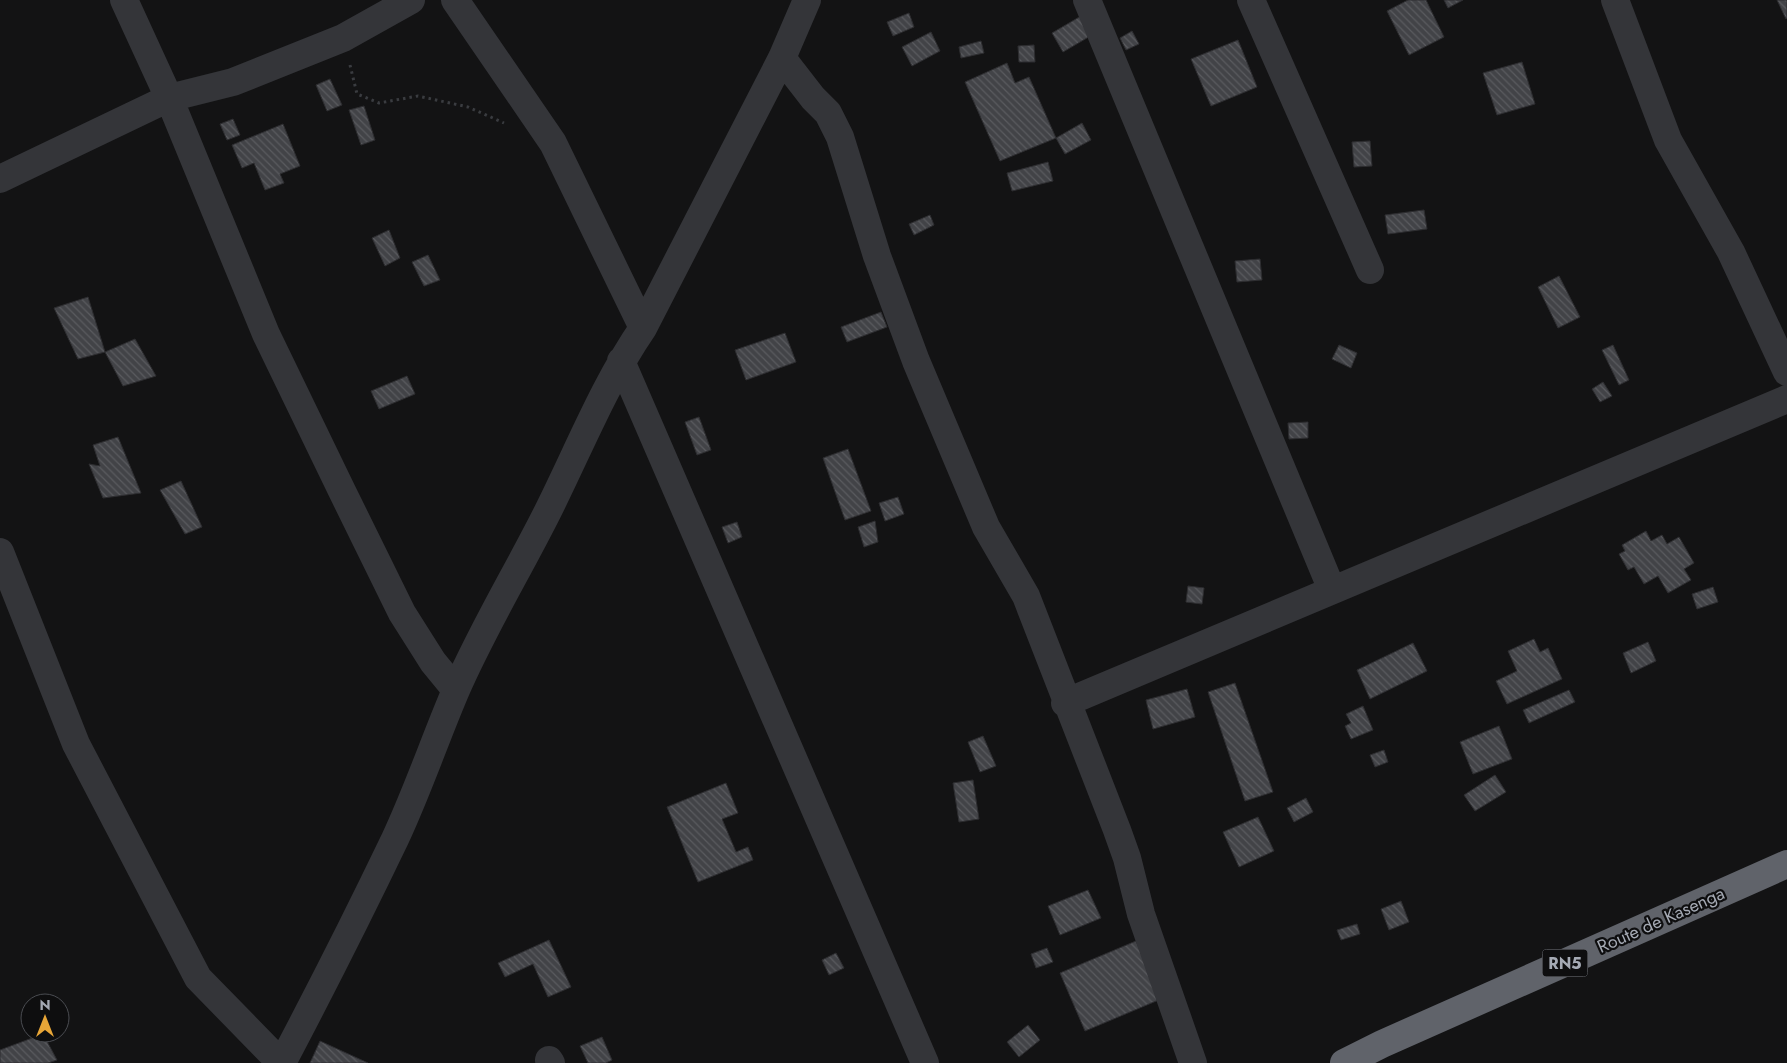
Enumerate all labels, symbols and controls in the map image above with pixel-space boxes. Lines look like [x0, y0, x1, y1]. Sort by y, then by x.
street label: Route de Kasenga [1593, 880, 1729, 960]
road number: RN5 [1542, 950, 1588, 976]
north arrow [20, 993, 70, 1043]
text: N [39, 995, 51, 1015]

